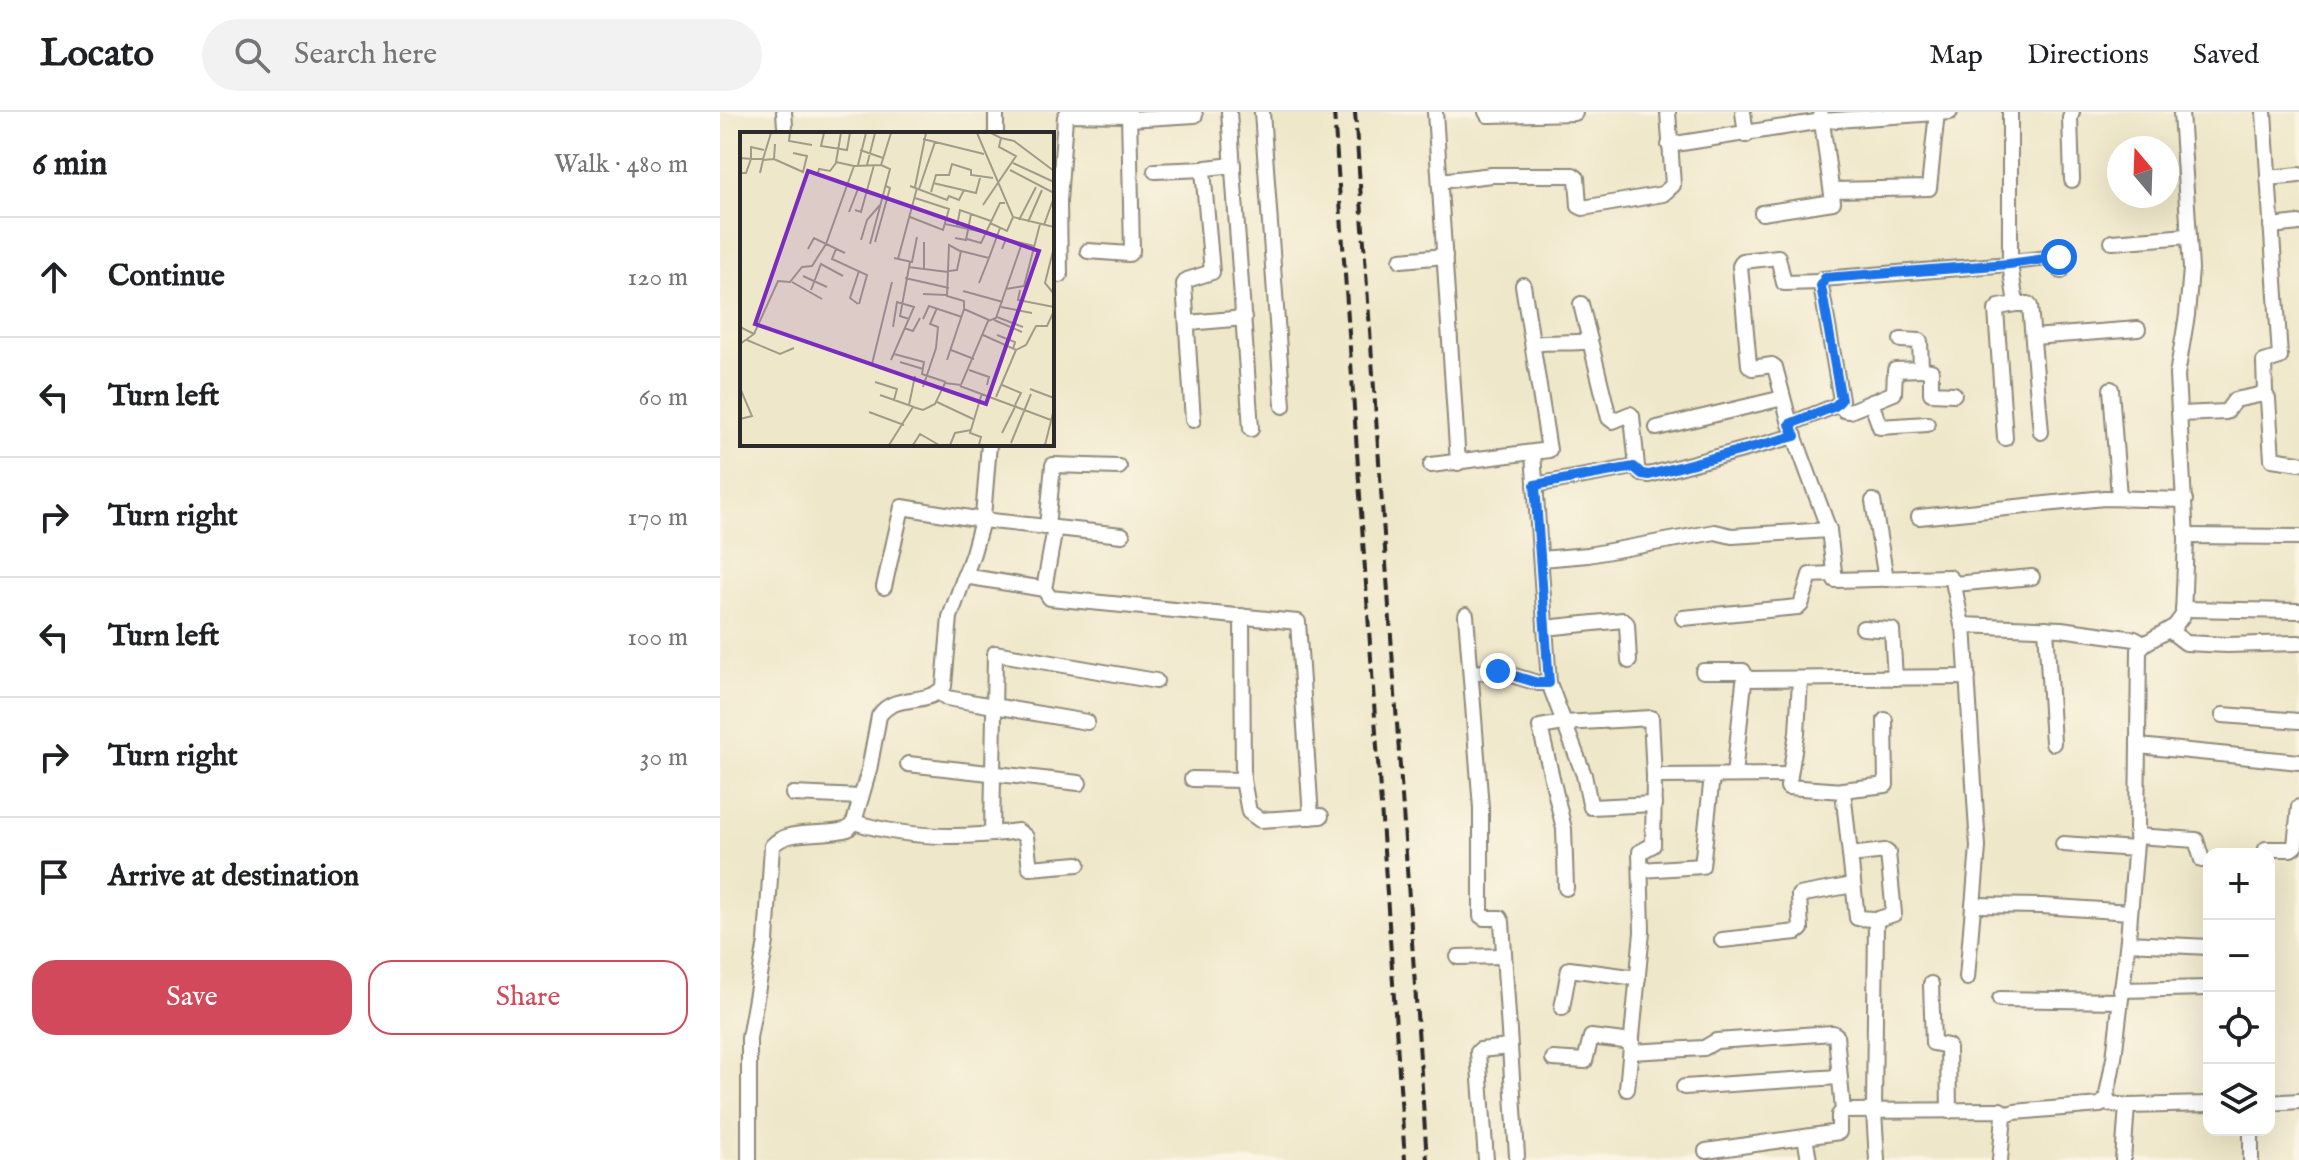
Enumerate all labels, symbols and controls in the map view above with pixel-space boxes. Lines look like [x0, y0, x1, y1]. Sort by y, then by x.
search box [202, 19, 762, 91]
text: Locato [40, 31, 154, 79]
icon: search [230, 33, 274, 77]
text: Search here [294, 36, 437, 74]
text: Map [1929, 38, 1983, 73]
text: Directions [2027, 38, 2149, 73]
text: Saved [2193, 38, 2259, 73]
inset map [740, 132, 1054, 446]
north arrow [2107, 136, 2179, 208]
text: 6 min [32, 143, 107, 186]
text: Walk · 480 m [554, 148, 688, 181]
route start [2041, 239, 2077, 275]
icon: ahead [32, 255, 76, 299]
text: Continue [108, 258, 225, 296]
text: 120 m [628, 261, 688, 294]
icon: left [32, 375, 76, 419]
text: Turn left [108, 378, 219, 416]
text: 60 m [639, 381, 688, 414]
icon: right [32, 495, 76, 539]
text: Turn right [108, 498, 238, 536]
text: 170 m [628, 501, 688, 534]
icon: left [32, 615, 76, 659]
text: Turn left [108, 618, 219, 656]
text: 100 m [627, 621, 688, 654]
route end [1480, 653, 1516, 689]
icon: right [32, 735, 76, 779]
text: Turn right [108, 738, 238, 776]
text: 30 m [640, 741, 688, 774]
map controls [2203, 848, 2275, 1136]
button: + [2203, 848, 2275, 920]
icon: arrive [32, 855, 76, 899]
text: Arrive at destination [108, 858, 359, 896]
button: − [2203, 920, 2275, 992]
button: Save [32, 960, 352, 1035]
button: Share [368, 960, 688, 1035]
button: locate [2203, 992, 2275, 1064]
button: layers [2203, 1064, 2275, 1136]

